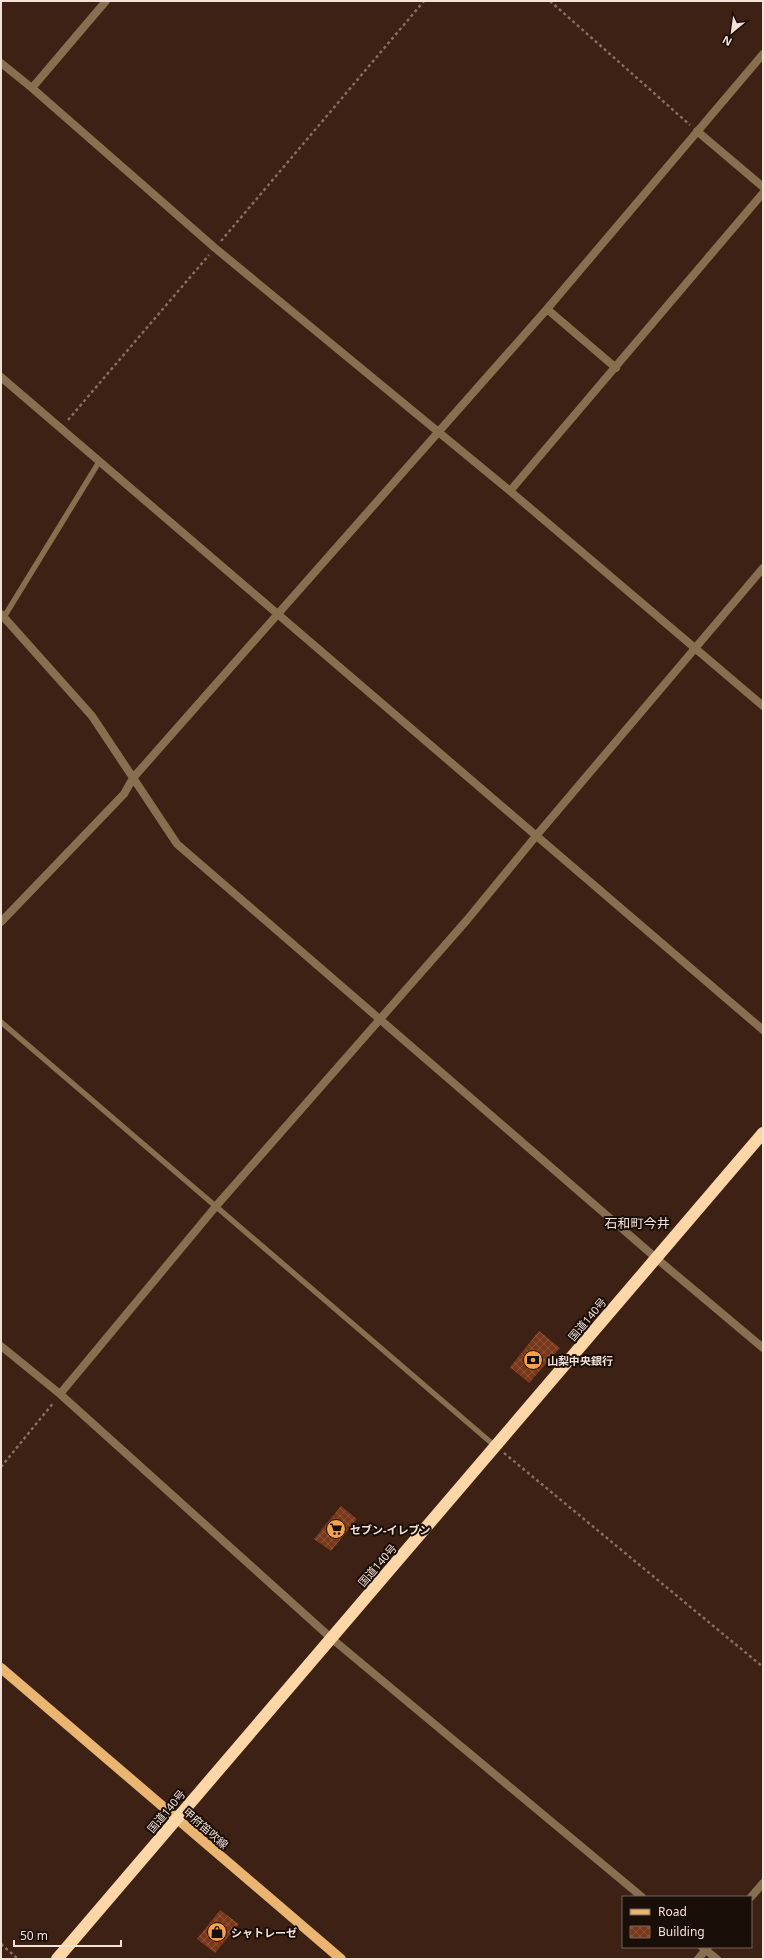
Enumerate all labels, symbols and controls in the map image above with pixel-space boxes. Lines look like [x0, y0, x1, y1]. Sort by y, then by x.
north arrow [712, 12, 752, 52]
text: N [719, 32, 734, 50]
district label: 石和町今井 [604, 1214, 670, 1232]
street label: 国道140号 [565, 1294, 609, 1344]
bank icon: 山梨中央銀行 [522, 1349, 544, 1371]
place label: 山梨中央銀行 [547, 1353, 613, 1368]
supermarket icon: セブン-イレブン [325, 1518, 347, 1540]
place label: セブン-イレブン [350, 1522, 431, 1537]
street label: 国道140号 [354, 1540, 400, 1590]
street label: 国道140号 [144, 1786, 188, 1836]
street label: 甲府笛吹線 [180, 1804, 232, 1852]
legend [622, 1896, 752, 1948]
text: Road [658, 1903, 687, 1920]
shop icon: シャトレーゼ [206, 1921, 228, 1943]
scale bar [14, 1922, 121, 1948]
text: Building [658, 1923, 705, 1940]
place label: シャトレーゼ [231, 1925, 297, 1940]
text: 50 m [20, 1927, 48, 1944]

